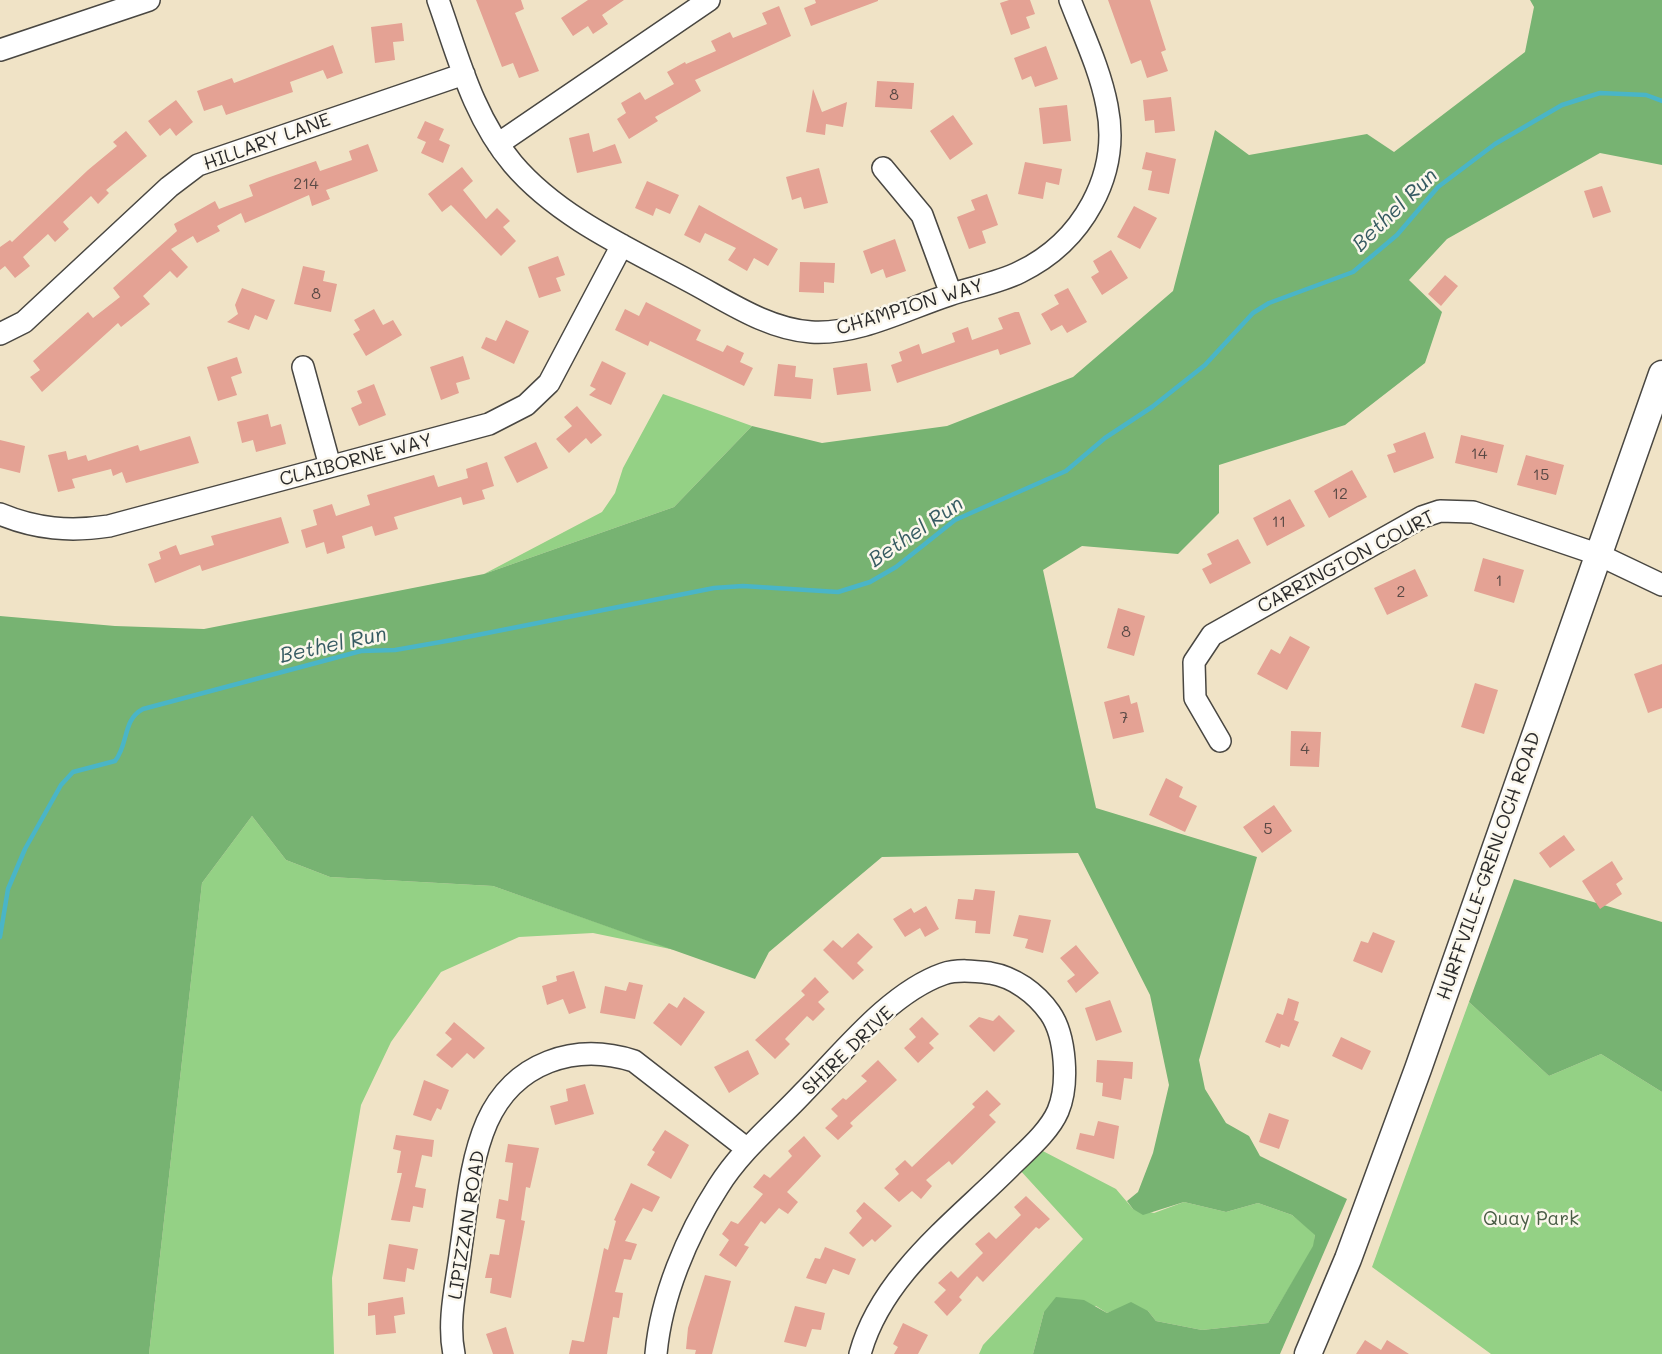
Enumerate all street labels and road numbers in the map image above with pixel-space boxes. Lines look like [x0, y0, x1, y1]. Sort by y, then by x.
street label: HILLARY LANE [200, 108, 334, 176]
street label: CHAMPION WAY [834, 274, 986, 340]
street label: CLAIBORNE WAY [277, 429, 435, 491]
street label: CARRINGTON COURT [1254, 506, 1438, 618]
street label: HURFFVILLE-GRENLOCH ROAD [1432, 729, 1546, 1003]
street label: SHIRE DRIVE [798, 1002, 898, 1100]
street label: LIPIZZAN ROAD [444, 1149, 490, 1301]

